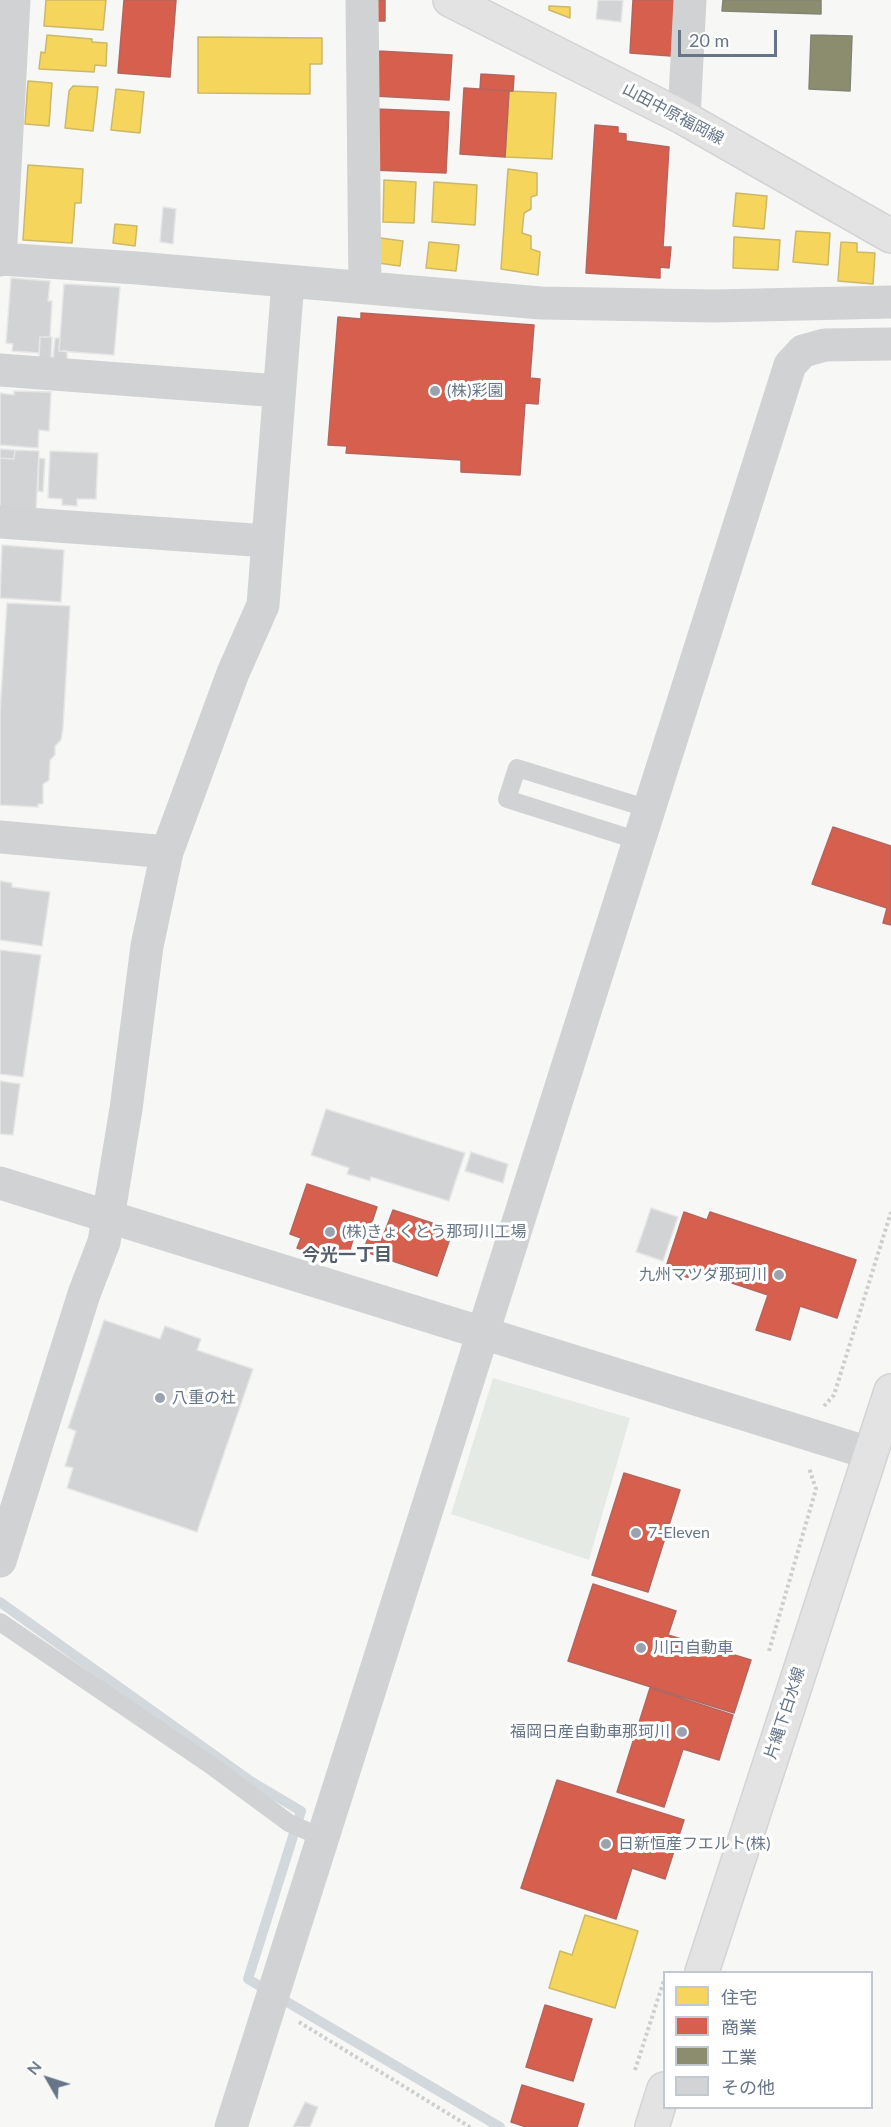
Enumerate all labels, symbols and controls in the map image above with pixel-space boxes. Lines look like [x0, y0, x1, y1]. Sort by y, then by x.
scale bar [681, 18, 780, 56]
text: 20 m [689, 29, 729, 51]
street label: 山田中原福岡線 [619, 79, 727, 149]
place label: (株)彩園 [447, 381, 504, 401]
marker: (株)彩園 [428, 384, 442, 398]
place label: (株)きょくとう那珂川工場 [342, 1222, 527, 1242]
marker: (株)きょくとう那珂川工場 [323, 1225, 337, 1239]
district label: 今光一丁目 [302, 1244, 392, 1266]
place label: 九州マツダ那珂川 [639, 1265, 767, 1285]
marker: 九州マツダ那珂川 [772, 1268, 786, 1282]
place label: 八重の杜 [172, 1388, 236, 1408]
marker: 八重の杜 [153, 1391, 167, 1405]
place label: 7-Eleven [648, 1523, 710, 1543]
marker: 7-Eleven [629, 1526, 643, 1540]
place label: 川口自動車 [653, 1638, 733, 1658]
marker: 川口自動車 [634, 1641, 648, 1655]
street label: 片縄下白水線 [761, 1664, 809, 1762]
place label: 福岡日産自動車那珂川 [510, 1722, 670, 1742]
marker: 福岡日産自動車那珂川 [675, 1725, 689, 1739]
place label: 日新恒産フエルト(株) [618, 1834, 771, 1854]
marker: 日新恒産フエルト(株) [599, 1837, 613, 1851]
legend [663, 1971, 873, 2109]
text: 住宅 [721, 1986, 757, 2008]
text: 商業 [721, 2016, 757, 2038]
text: 工業 [721, 2046, 757, 2068]
north arrow [18, 2049, 78, 2109]
text: N [22, 2057, 45, 2078]
text: その他 [721, 2076, 775, 2098]

